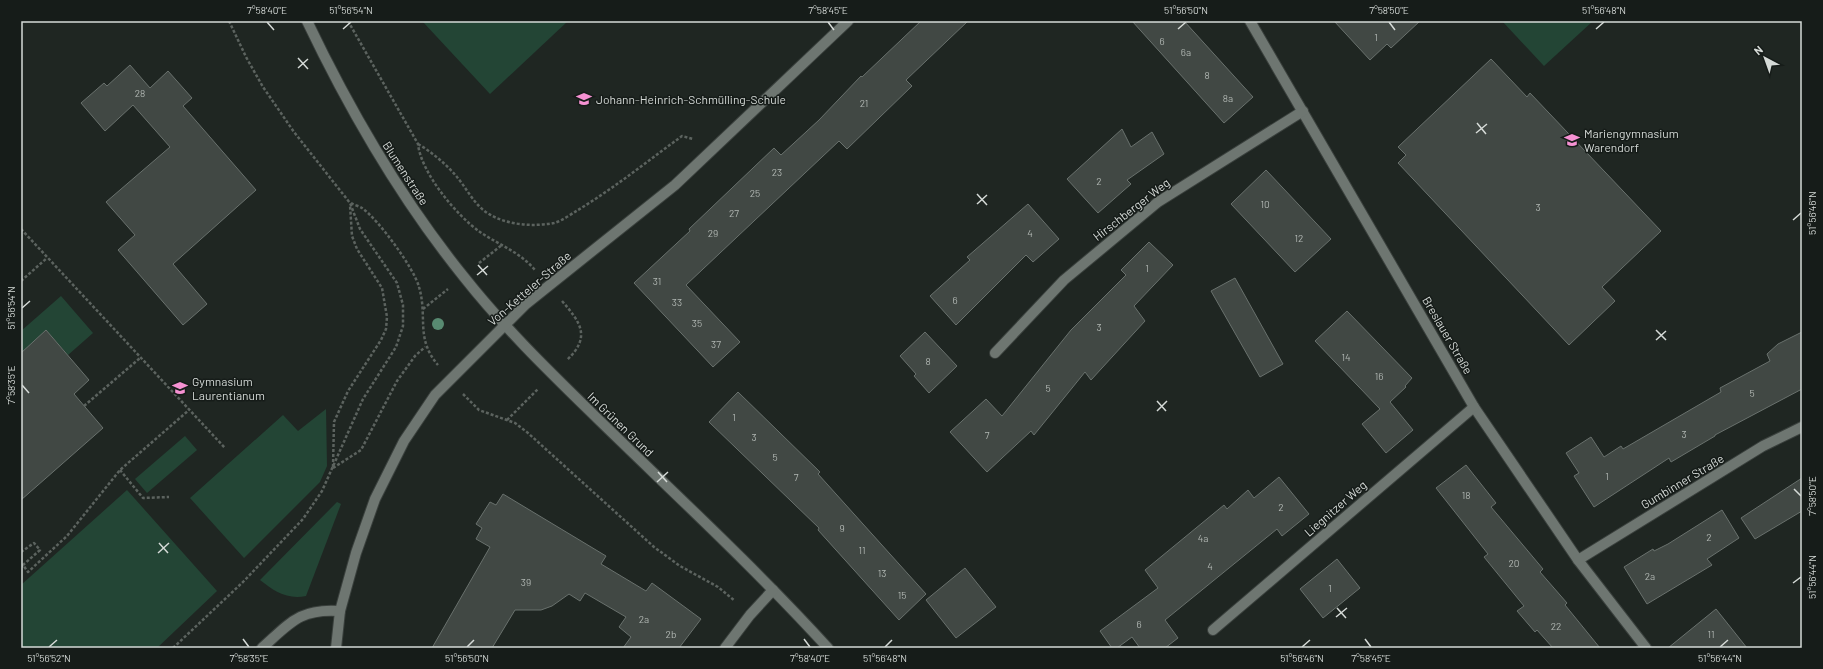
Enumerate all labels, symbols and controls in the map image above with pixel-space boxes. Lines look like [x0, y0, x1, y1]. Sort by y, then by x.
text: 7°58'40"E [247, 4, 287, 16]
text: 51°56'54"N [329, 4, 373, 16]
text: 7°58'45"E [808, 4, 848, 16]
text: 51°56'50"N [1164, 4, 1208, 16]
text: 7°58'50"E [1369, 4, 1409, 16]
text: 51°56'48"N [1582, 4, 1626, 16]
house number: 1 [1374, 31, 1378, 43]
house number: 6 [1159, 35, 1165, 47]
north arrow [1745, 38, 1785, 78]
text: N [1751, 43, 1765, 57]
house number: 6a [1181, 46, 1191, 58]
house number: 8 [1204, 69, 1210, 81]
house number: 28 [135, 87, 145, 99]
school or university icon: Johann-Heinrich-Schmülling-Schule [575, 90, 593, 108]
place label: Johann-Heinrich-Schmülling-Schule [596, 92, 786, 106]
house number: 8a [1223, 92, 1233, 104]
house number: 21 [860, 97, 868, 109]
place label: Mariengymnasium Warendorf [1584, 126, 1679, 154]
school or university icon: Mariengymnasium Warendorf [1563, 131, 1581, 149]
street label: Blumenstraße [380, 139, 432, 207]
house number: 23 [772, 166, 782, 178]
street label: Hirschberger Weg [1090, 175, 1172, 243]
house number: 2 [1096, 175, 1102, 187]
house number: 25 [750, 187, 760, 199]
text: 51°56'46"N [1806, 191, 1818, 235]
house number: 10 [1260, 198, 1270, 210]
house number: 3 [1535, 201, 1541, 213]
house number: 27 [729, 207, 739, 219]
house number: 29 [708, 227, 718, 239]
house number: 4 [1027, 227, 1033, 239]
house number: 12 [1295, 232, 1303, 244]
street label: Von-Ketteler-Straße [485, 248, 573, 328]
house number: 1 [1145, 262, 1149, 274]
house number: 31 [653, 275, 661, 287]
text: 51°56'54"N [5, 286, 17, 330]
house number: 6 [952, 294, 958, 306]
street label: Breslauer Straße [1420, 294, 1476, 376]
house number: 33 [672, 296, 682, 308]
house number: 35 [692, 317, 702, 329]
house number: 3 [1096, 321, 1102, 333]
house number: 37 [711, 338, 721, 350]
house number: 14 [1341, 351, 1351, 363]
house number: 8 [925, 355, 931, 367]
text: 7°58'35"E [5, 365, 17, 405]
house number: 16 [1375, 370, 1383, 382]
place label: Gymnasium Laurentianum [192, 374, 265, 402]
school or university icon: Gymnasium Laurentianum [171, 379, 189, 397]
house number: 5 [1045, 382, 1051, 394]
house number: 5 [1749, 387, 1755, 399]
street label: Im Grünen Grund [585, 389, 657, 459]
house number: 1 [732, 411, 736, 423]
house number: 3 [1681, 428, 1687, 440]
house number: 7 [985, 429, 990, 441]
house number: 3 [751, 431, 757, 443]
house number: 5 [772, 451, 778, 463]
street label: Gumbinner Straße [1638, 451, 1726, 511]
house number: 1 [1605, 470, 1609, 482]
house number: 7 [794, 471, 799, 483]
text: 7°58'50"E [1806, 476, 1818, 516]
street label: Liegnitzer Weg [1301, 477, 1369, 539]
house number: 18 [1462, 489, 1470, 501]
house number: 2 [1278, 501, 1284, 513]
house number: 9 [839, 522, 845, 534]
house number: 2 [1706, 531, 1712, 543]
house number: 4a [1198, 532, 1208, 544]
house number: 11 [858, 544, 866, 556]
text: 51°56'44"N [1806, 555, 1818, 599]
house number: 20 [1508, 557, 1520, 569]
house number: 4 [1207, 560, 1213, 572]
house number: 13 [878, 567, 886, 579]
house number: 2a [1645, 570, 1655, 582]
house number: 39 [521, 576, 531, 588]
house number: 1 [1328, 582, 1332, 594]
house number: 15 [898, 589, 906, 601]
house number: 2a [639, 613, 649, 625]
house number: 6 [1136, 618, 1142, 630]
house number: 22 [1551, 620, 1561, 632]
house number: 2b [666, 628, 676, 640]
house number: 11 [1707, 628, 1715, 640]
text: 51°56'52"N [27, 652, 71, 664]
text: 7°58'35"E [229, 652, 269, 664]
text: 51°56'50"N [445, 652, 489, 664]
text: 7°58'40"E [790, 652, 830, 664]
text: 51°56'48"N [863, 652, 907, 664]
text: 51°56'46"N [1280, 652, 1324, 664]
text: 7°58'45"E [1351, 652, 1391, 664]
text: 51°56'44"N [1698, 652, 1742, 664]

